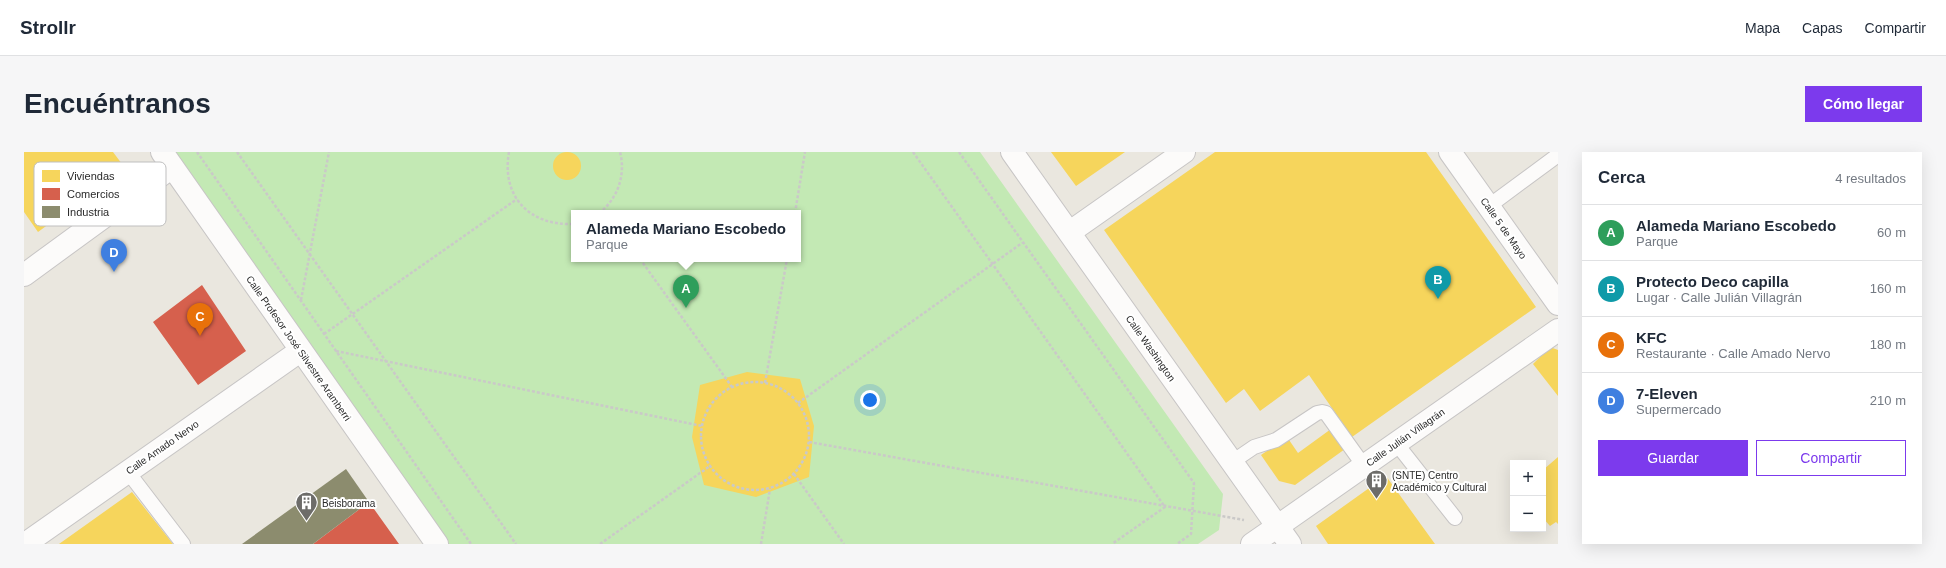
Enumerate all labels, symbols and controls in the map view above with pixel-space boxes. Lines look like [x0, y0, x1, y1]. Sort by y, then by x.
text: Strollr [20, 17, 76, 38]
text: Mapa [1745, 20, 1780, 36]
text: Capas [1802, 20, 1843, 36]
text: Compartir [1865, 20, 1926, 36]
button: Cómo llegar [1805, 86, 1922, 122]
text: Encuéntranos [24, 88, 211, 119]
legend [34, 162, 166, 226]
text: Cerca [1598, 168, 1645, 187]
text: Viviendas [67, 170, 115, 182]
text: 4 resultados [1835, 171, 1906, 186]
text: Comercios [67, 188, 120, 200]
street label: Calle 5 de Mayo [1478, 196, 1529, 261]
text: Industria [67, 206, 110, 218]
popup [571, 210, 801, 262]
text: Alameda Mariano Escobedo [1636, 217, 1836, 234]
text: Alameda Mariano Escobedo [586, 220, 786, 237]
text: A [1606, 225, 1616, 240]
text: 60 m [1877, 225, 1906, 240]
text: Parque [1636, 234, 1678, 249]
text: Parque [586, 237, 628, 252]
pin: D [101, 239, 127, 272]
pin: B [1425, 266, 1451, 299]
text: Protecto Deco capilla [1636, 273, 1789, 290]
street label: Calle Profesor José Silvestre Aramberri [244, 274, 353, 423]
pin: A [673, 275, 699, 308]
text: B [1606, 281, 1616, 296]
text: 160 m [1870, 281, 1906, 296]
text: Lugar · Calle Julián Villagrán [1636, 290, 1802, 305]
pin: C [187, 303, 213, 336]
street label: Calle Washington [1124, 313, 1177, 383]
text: KFC [1636, 329, 1667, 346]
text: C [1606, 337, 1616, 352]
text: 180 m [1870, 337, 1906, 352]
text: Restaurante · Calle Amado Nervo [1636, 346, 1830, 361]
text: 7-Eleven [1636, 385, 1698, 402]
your location [860, 390, 880, 410]
text: D [1606, 393, 1616, 408]
text: 210 m [1870, 393, 1906, 408]
text: Supermercado [1636, 402, 1721, 417]
street label: Calle Julián Villagrán [1364, 406, 1447, 469]
street label: Calle Amado Nervo [124, 418, 201, 477]
button: Guardar [1598, 440, 1748, 476]
button: Compartir [1756, 440, 1906, 476]
map controls [1510, 460, 1546, 532]
button: + [1510, 460, 1546, 496]
building icon: (SNTE) Centro Académico y Cultural [1364, 468, 1390, 501]
place label: (SNTE) Centro Académico y Cultural [1392, 470, 1486, 493]
building icon: Beisborama [293, 490, 319, 523]
button: − [1510, 496, 1546, 532]
place label: Beisborama [322, 498, 376, 509]

